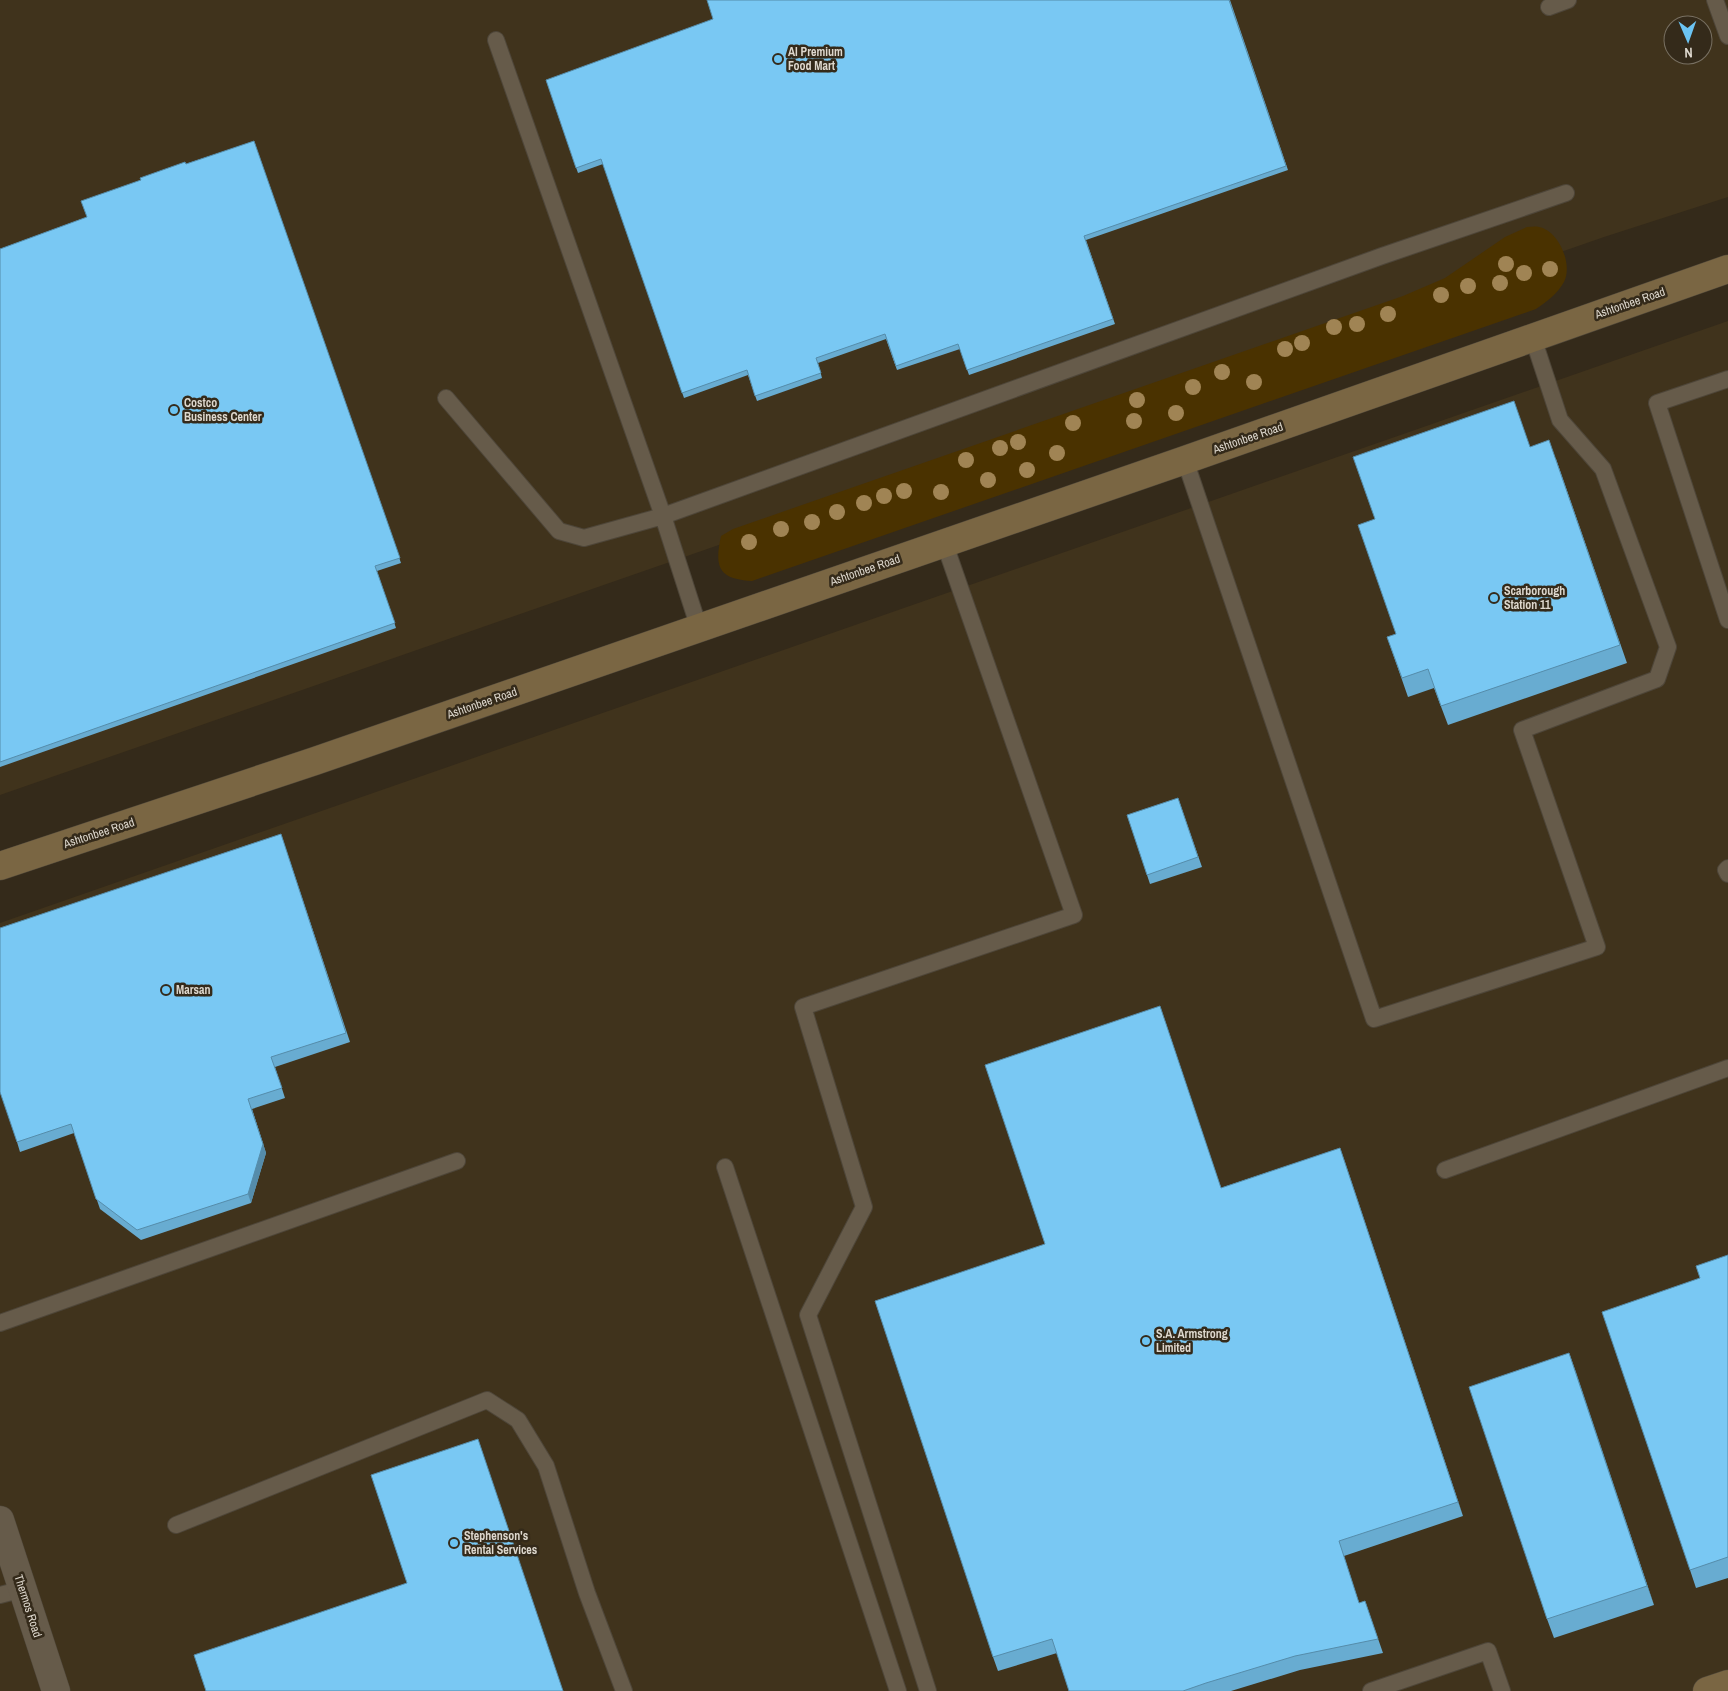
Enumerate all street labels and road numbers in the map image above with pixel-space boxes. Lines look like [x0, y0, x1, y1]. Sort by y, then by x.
street label: Ashtonbee Road [1592, 284, 1667, 323]
street label: Ashtonbee Road [1210, 419, 1285, 458]
street label: Ashtonbee Road [827, 551, 902, 590]
street label: Ashtonbee Road [444, 684, 519, 723]
street label: Ashtonbee Road [61, 814, 136, 852]
street label: Thermos Road [10, 1573, 46, 1639]

